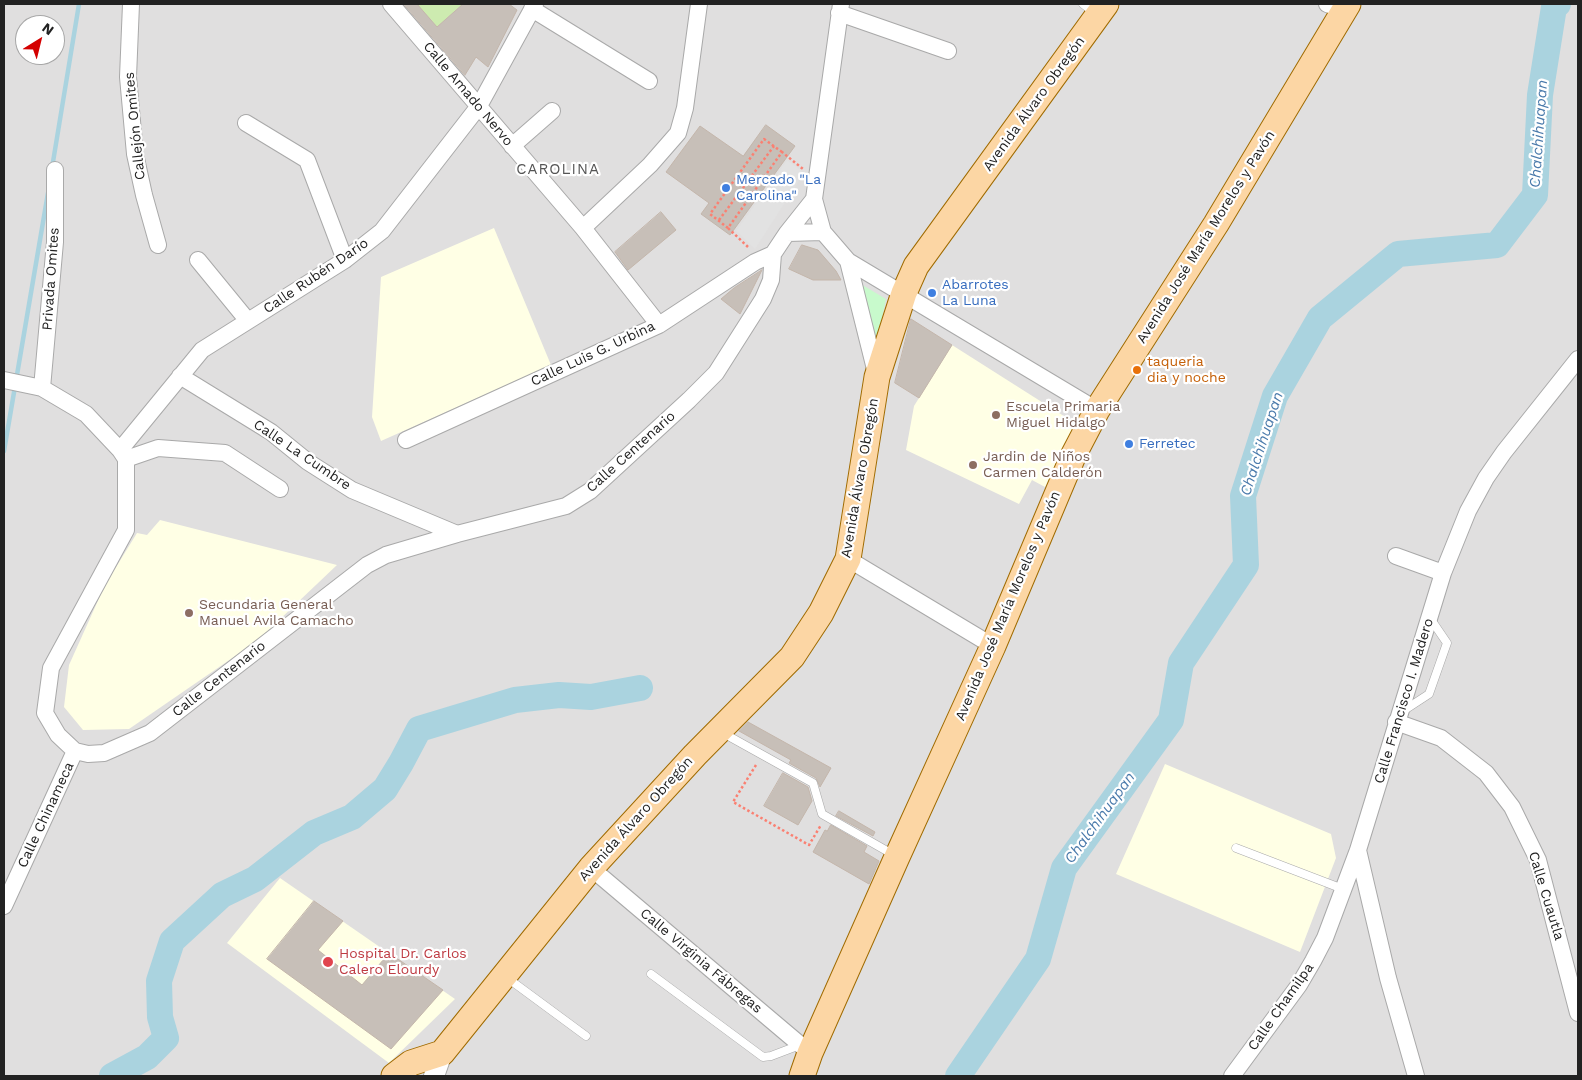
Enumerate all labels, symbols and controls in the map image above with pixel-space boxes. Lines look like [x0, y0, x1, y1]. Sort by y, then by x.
north arrow [15, 15, 65, 65]
text: N [39, 19, 57, 38]
street label: Avenida Álvaro Obregón [980, 33, 1088, 175]
street label: Calle Amado Nervo [419, 38, 517, 150]
street label: Callejón Omites [121, 71, 149, 181]
water label: Chalchihuapan [1526, 79, 1552, 189]
street label: Avenida José María Morelos y Pavón [1133, 128, 1279, 346]
district label: CAROLINA [515, 161, 601, 179]
place label: Mercado "La Carolina" [736, 172, 821, 204]
marker: Mercado "La Carolina" [720, 182, 732, 194]
street label: Privada Omites [39, 227, 63, 331]
street label: Calle Rubén Darío [260, 235, 372, 317]
place label: Abarrotes La Luna [942, 277, 1009, 310]
marker: Abarrotes La Luna [926, 287, 938, 299]
street label: Calle Luis G. Urbina [528, 318, 658, 390]
place label: taqueria dia y noche [1147, 354, 1226, 387]
marker: taqueria dia y noche [1131, 364, 1143, 376]
water label: Chalchihuapan [1237, 390, 1287, 498]
street label: Avenida Álvaro Obregón [838, 397, 882, 559]
place label: Escuela Primaria Miguel Hidalgo [1006, 399, 1120, 432]
street label: Calle Centenario [583, 408, 679, 496]
marker: Escuela Primaria Miguel Hidalgo [990, 409, 1002, 421]
street label: Calle La Cumbre [250, 416, 354, 494]
place label: Ferretec [1139, 436, 1196, 452]
marker: Ferretec [1123, 438, 1135, 450]
place label: Jardin de Niños Carmen Calderón [983, 449, 1102, 482]
marker: Jardin de Niños Carmen Calderón [967, 459, 979, 471]
street label: Avenida José María Morelos y Pavón [952, 489, 1064, 723]
place label: Secundaria General Manuel Avila Camacho [199, 597, 354, 630]
marker: Secundaria General Manuel Avila Camacho [183, 607, 195, 619]
street label: Calle Francisco I. Madero [1371, 616, 1437, 786]
street label: Calle Centenario [169, 637, 269, 721]
street label: Avenida Álvaro Obregón [575, 753, 697, 885]
street label: Calle Chinameca [14, 759, 78, 871]
water label: Chalchihuapan [1061, 769, 1139, 867]
street label: Calle Cuautla [1525, 850, 1567, 942]
street label: Calle Virginia Fábregas [637, 905, 765, 1017]
place label: Hospital Dr. Carlos Calero Elourdy [339, 946, 467, 979]
marker: Hospital Dr. Carlos Calero Elourdy [321, 955, 335, 969]
street label: Calle Chamilpa [1245, 960, 1317, 1054]

